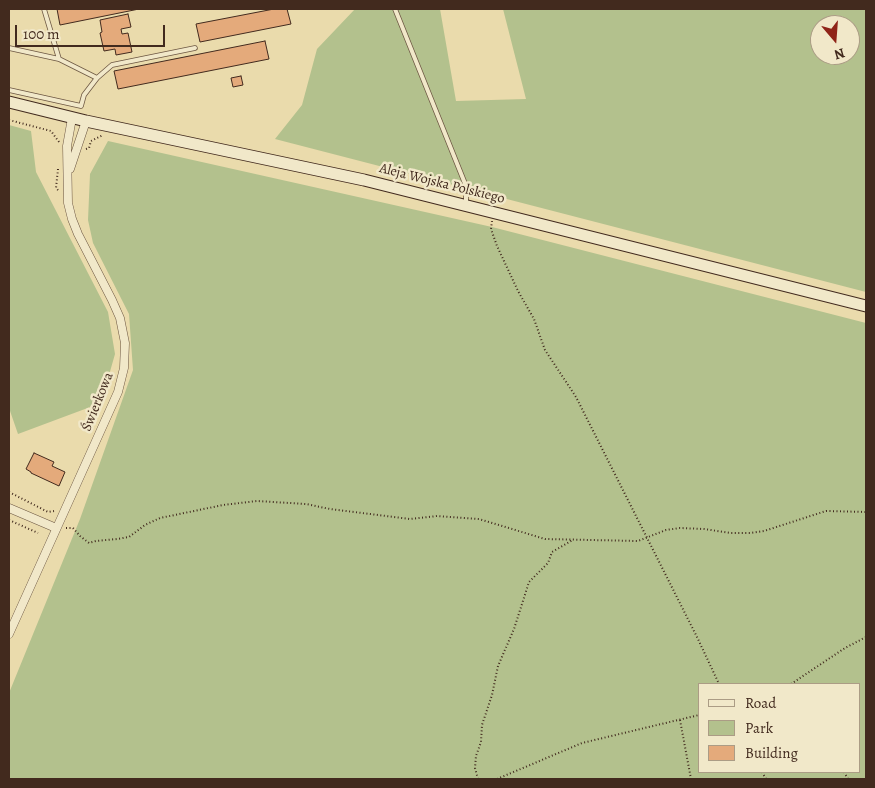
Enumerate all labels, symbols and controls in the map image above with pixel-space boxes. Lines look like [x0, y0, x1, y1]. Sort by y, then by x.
scale bar [18, 15, 168, 47]
north arrow [810, 15, 860, 65]
text: 100 m [23, 24, 60, 44]
text: N [832, 43, 847, 64]
street label: Aleja Wojska Polskiego [378, 160, 506, 208]
street label: Świerkowa [79, 370, 117, 434]
legend [698, 683, 860, 773]
text: Road [745, 693, 776, 713]
text: Park [745, 718, 773, 738]
text: Building [745, 743, 798, 763]

